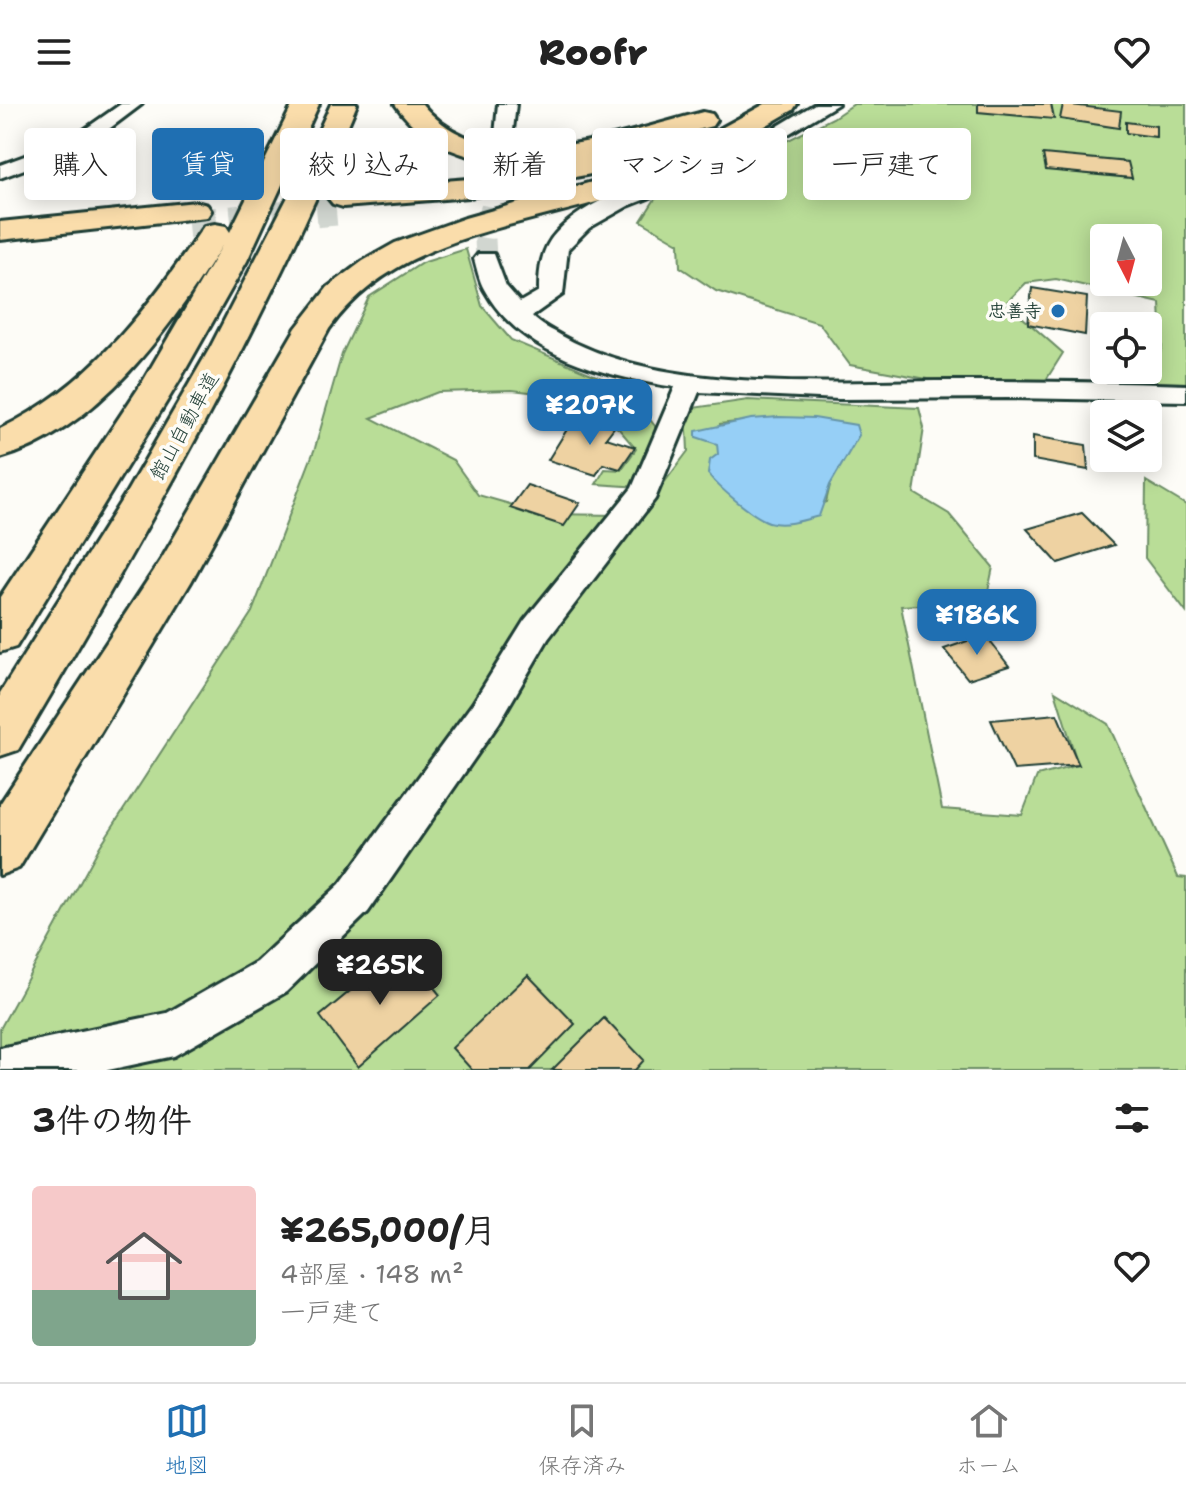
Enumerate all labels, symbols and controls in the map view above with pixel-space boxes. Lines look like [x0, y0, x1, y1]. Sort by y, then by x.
text: Roofr [538, 28, 648, 77]
icon: menu [32, 30, 76, 74]
icon: heart [1110, 30, 1154, 74]
chip: 購入 [24, 128, 136, 200]
chip: 賃貸 [152, 128, 264, 200]
chip: 絞り込み [280, 128, 448, 200]
chip: 新着 [464, 128, 576, 200]
chip: マンション [592, 128, 787, 200]
chip: 一戸建て [803, 128, 971, 200]
north arrow [1090, 224, 1162, 296]
map controls [1090, 224, 1162, 472]
place label: 忠善寺 [988, 299, 1042, 323]
marker: 忠善寺 [1049, 302, 1067, 320]
button: locate [1090, 312, 1162, 384]
street label: 館山自動車道 [144, 367, 224, 485]
pin: ¥207K [534, 379, 646, 447]
text: ¥207K [545, 387, 635, 422]
button: layers [1090, 400, 1162, 472]
pin: ¥186K [921, 589, 1033, 657]
text: ¥186K [935, 597, 1019, 632]
pin: ¥265K [324, 939, 436, 1007]
text: ¥265K [336, 947, 424, 982]
icon: filters [1110, 1096, 1154, 1140]
text: 3件の物件 [32, 1097, 192, 1143]
text: ¥265,000/月 [280, 1207, 497, 1253]
icon: home [96, 1218, 192, 1314]
icon: heart [1110, 1244, 1154, 1288]
text: 4部屋 · 148 m² [280, 1256, 464, 1291]
text: 一戸建て [280, 1294, 384, 1329]
tab: 地図 [165, 1399, 209, 1480]
tab: 保存済み [538, 1399, 626, 1480]
tab: ホーム [956, 1399, 1021, 1480]

